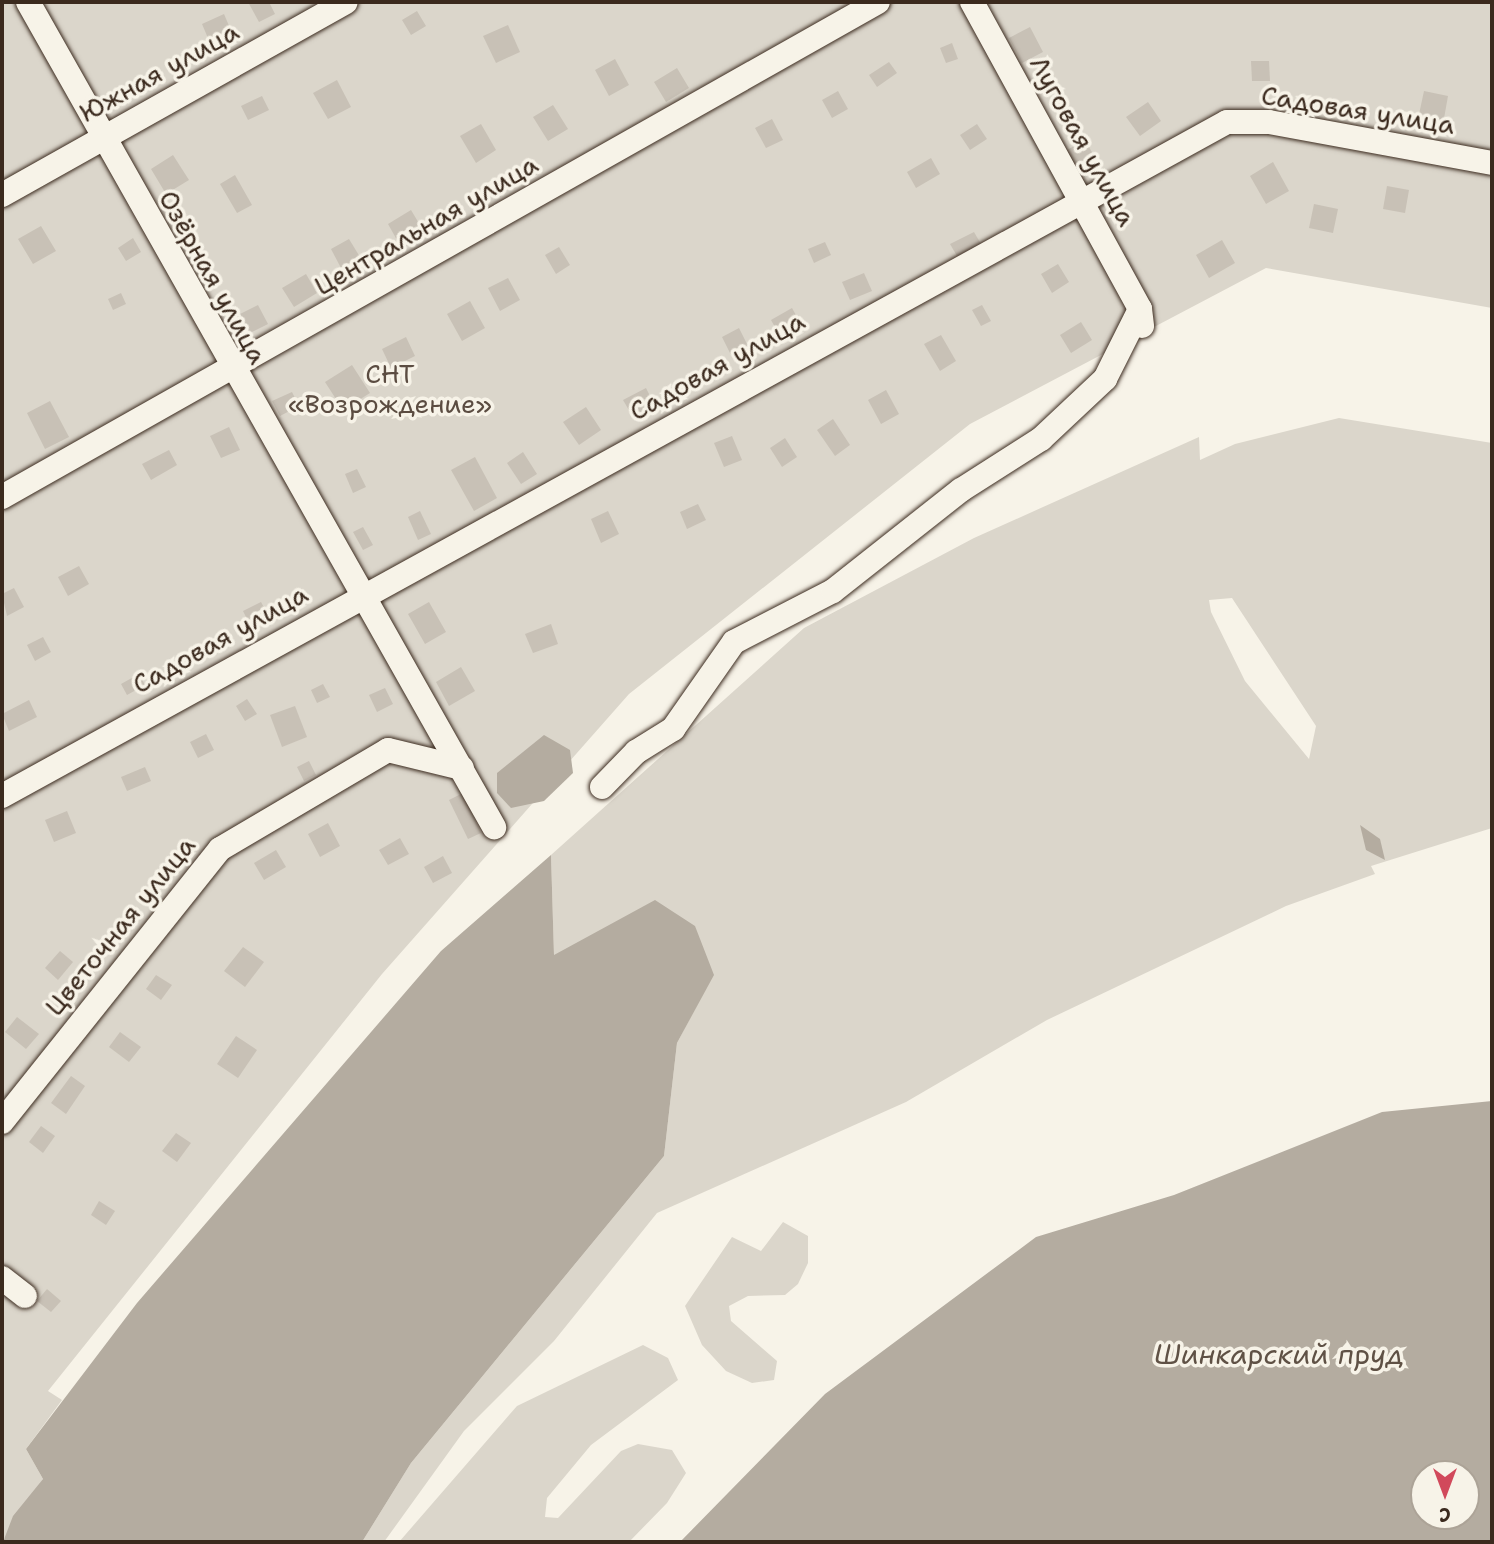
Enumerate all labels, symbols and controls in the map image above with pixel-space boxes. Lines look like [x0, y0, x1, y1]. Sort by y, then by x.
street label: Южная улица [74, 15, 244, 129]
street label: Луговая улица [1023, 51, 1143, 231]
street label: Садовая улица [1259, 79, 1457, 141]
street label: Центральная улица [309, 148, 543, 302]
street label: Озёрная улица [152, 185, 274, 369]
street label: Садовая улица [624, 305, 810, 427]
park label: СНТ «Возрождение» [288, 358, 492, 420]
street label: Садовая улица [127, 578, 313, 700]
street label: Цветочная улица [38, 830, 202, 1022]
water label: Шинкарский пруд [1154, 1337, 1404, 1371]
north arrow [1410, 1460, 1480, 1530]
text: С [1439, 1502, 1451, 1527]

